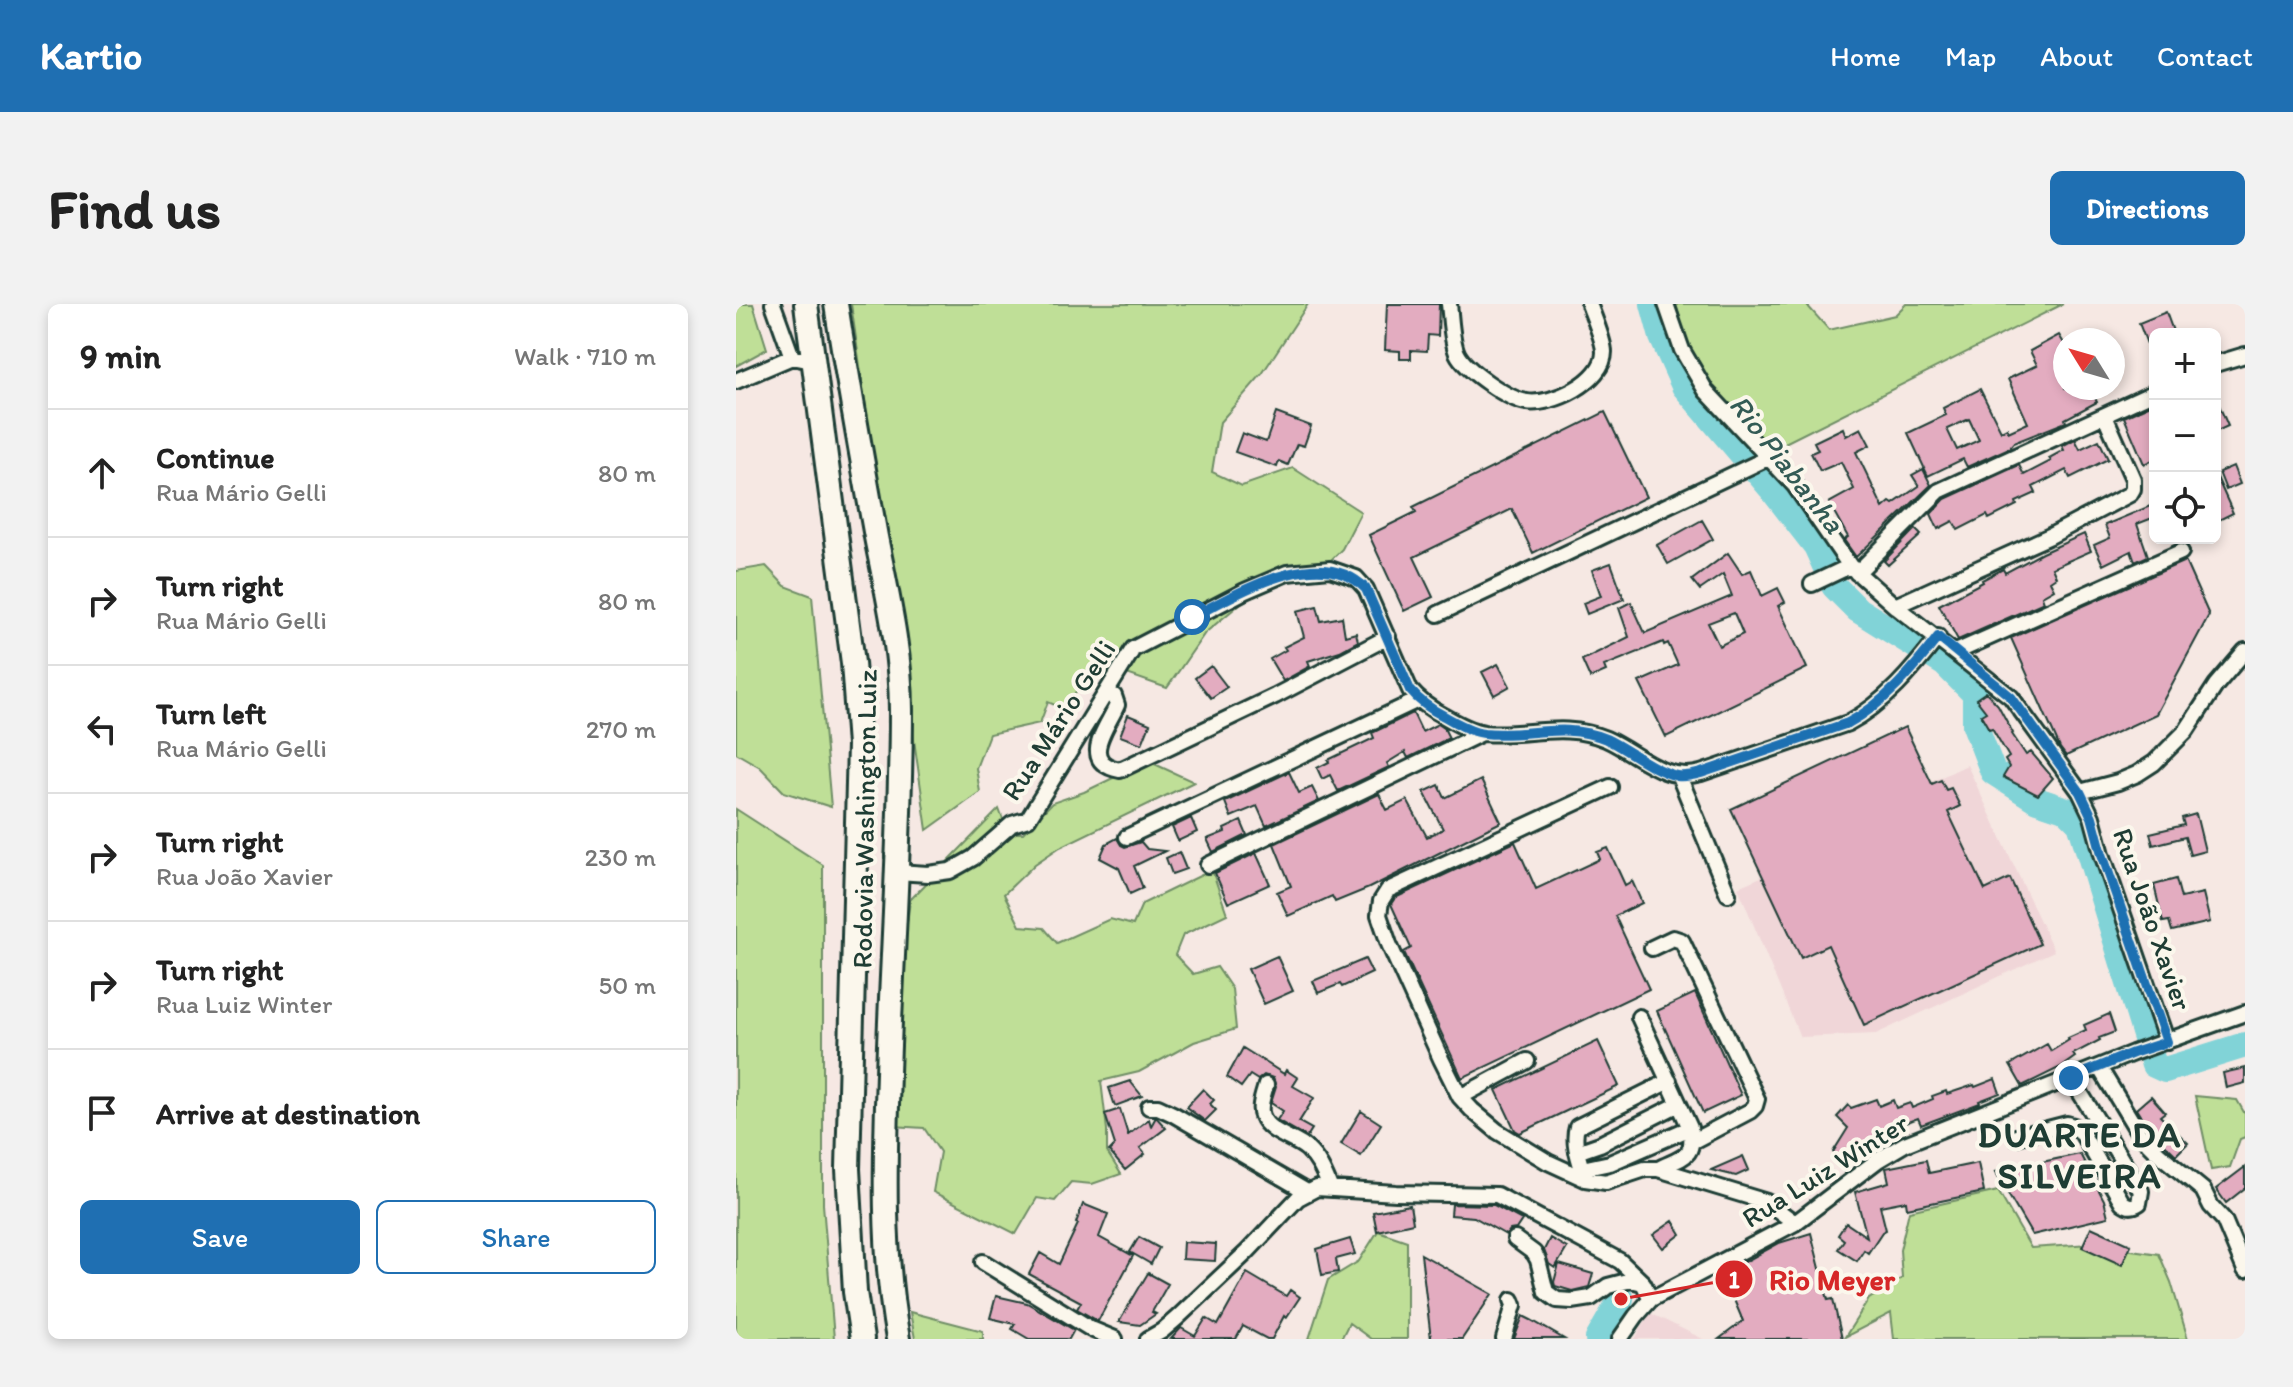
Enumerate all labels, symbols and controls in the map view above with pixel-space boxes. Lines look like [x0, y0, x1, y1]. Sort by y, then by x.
text: Kartio [40, 33, 142, 79]
text: Home [1830, 39, 1901, 73]
text: Map [1945, 39, 1996, 73]
text: About [2040, 39, 2113, 73]
text: Contact [2157, 39, 2253, 73]
button: Directions [2050, 171, 2245, 245]
text: Find us [48, 175, 221, 242]
north arrow [2053, 328, 2125, 400]
map controls [2149, 328, 2221, 544]
button: + [2149, 328, 2221, 400]
text: 9 min [80, 336, 161, 377]
text: Walk · 710 m [514, 340, 656, 372]
water label: Rio Piabanha [1722, 387, 1853, 541]
button: − [2149, 400, 2221, 472]
text: Continue [156, 439, 275, 476]
icon: ahead [80, 451, 124, 495]
text: 80 m [598, 457, 656, 489]
button: locate [2149, 472, 2221, 544]
text: Rua Mário Gelli [156, 476, 327, 508]
text: Turn right [156, 567, 284, 604]
icon: right [80, 579, 124, 623]
text: 80 m [598, 585, 656, 617]
route start [1174, 599, 1210, 635]
text: Rua Mário Gelli [156, 604, 327, 636]
street label: Rua Mário Gelli [994, 634, 1122, 806]
street label: Rodovia Washington Luiz [844, 669, 884, 969]
text: Turn left [156, 695, 267, 732]
icon: left [80, 707, 124, 751]
text: 270 m [586, 713, 656, 745]
text: Rua Mário Gelli [156, 732, 327, 764]
text: Turn right [156, 823, 284, 860]
street label: Rua João Xavier [2106, 823, 2200, 1015]
icon: right [80, 835, 124, 879]
text: 230 m [584, 841, 656, 873]
text: Rua João Xavier [156, 860, 333, 892]
text: Turn right [156, 951, 284, 988]
icon: right [80, 963, 124, 1007]
text: 50 m [599, 969, 656, 1001]
text: Rua Luiz Winter [156, 988, 332, 1020]
route end [2053, 1060, 2089, 1096]
icon: arrive [80, 1091, 124, 1135]
text: Arrive at destination [156, 1095, 420, 1132]
street label: Rua Luiz Winter [1735, 1105, 1915, 1235]
district label: DUARTE DA SILVEIRA [1978, 1113, 2182, 1197]
button: Save [80, 1200, 360, 1274]
button: Share [376, 1200, 656, 1274]
callout: Rio Meyer [1714, 1252, 1911, 1306]
text: Rio Meyer [1769, 1261, 1896, 1298]
text: 1 [1728, 1265, 1740, 1294]

